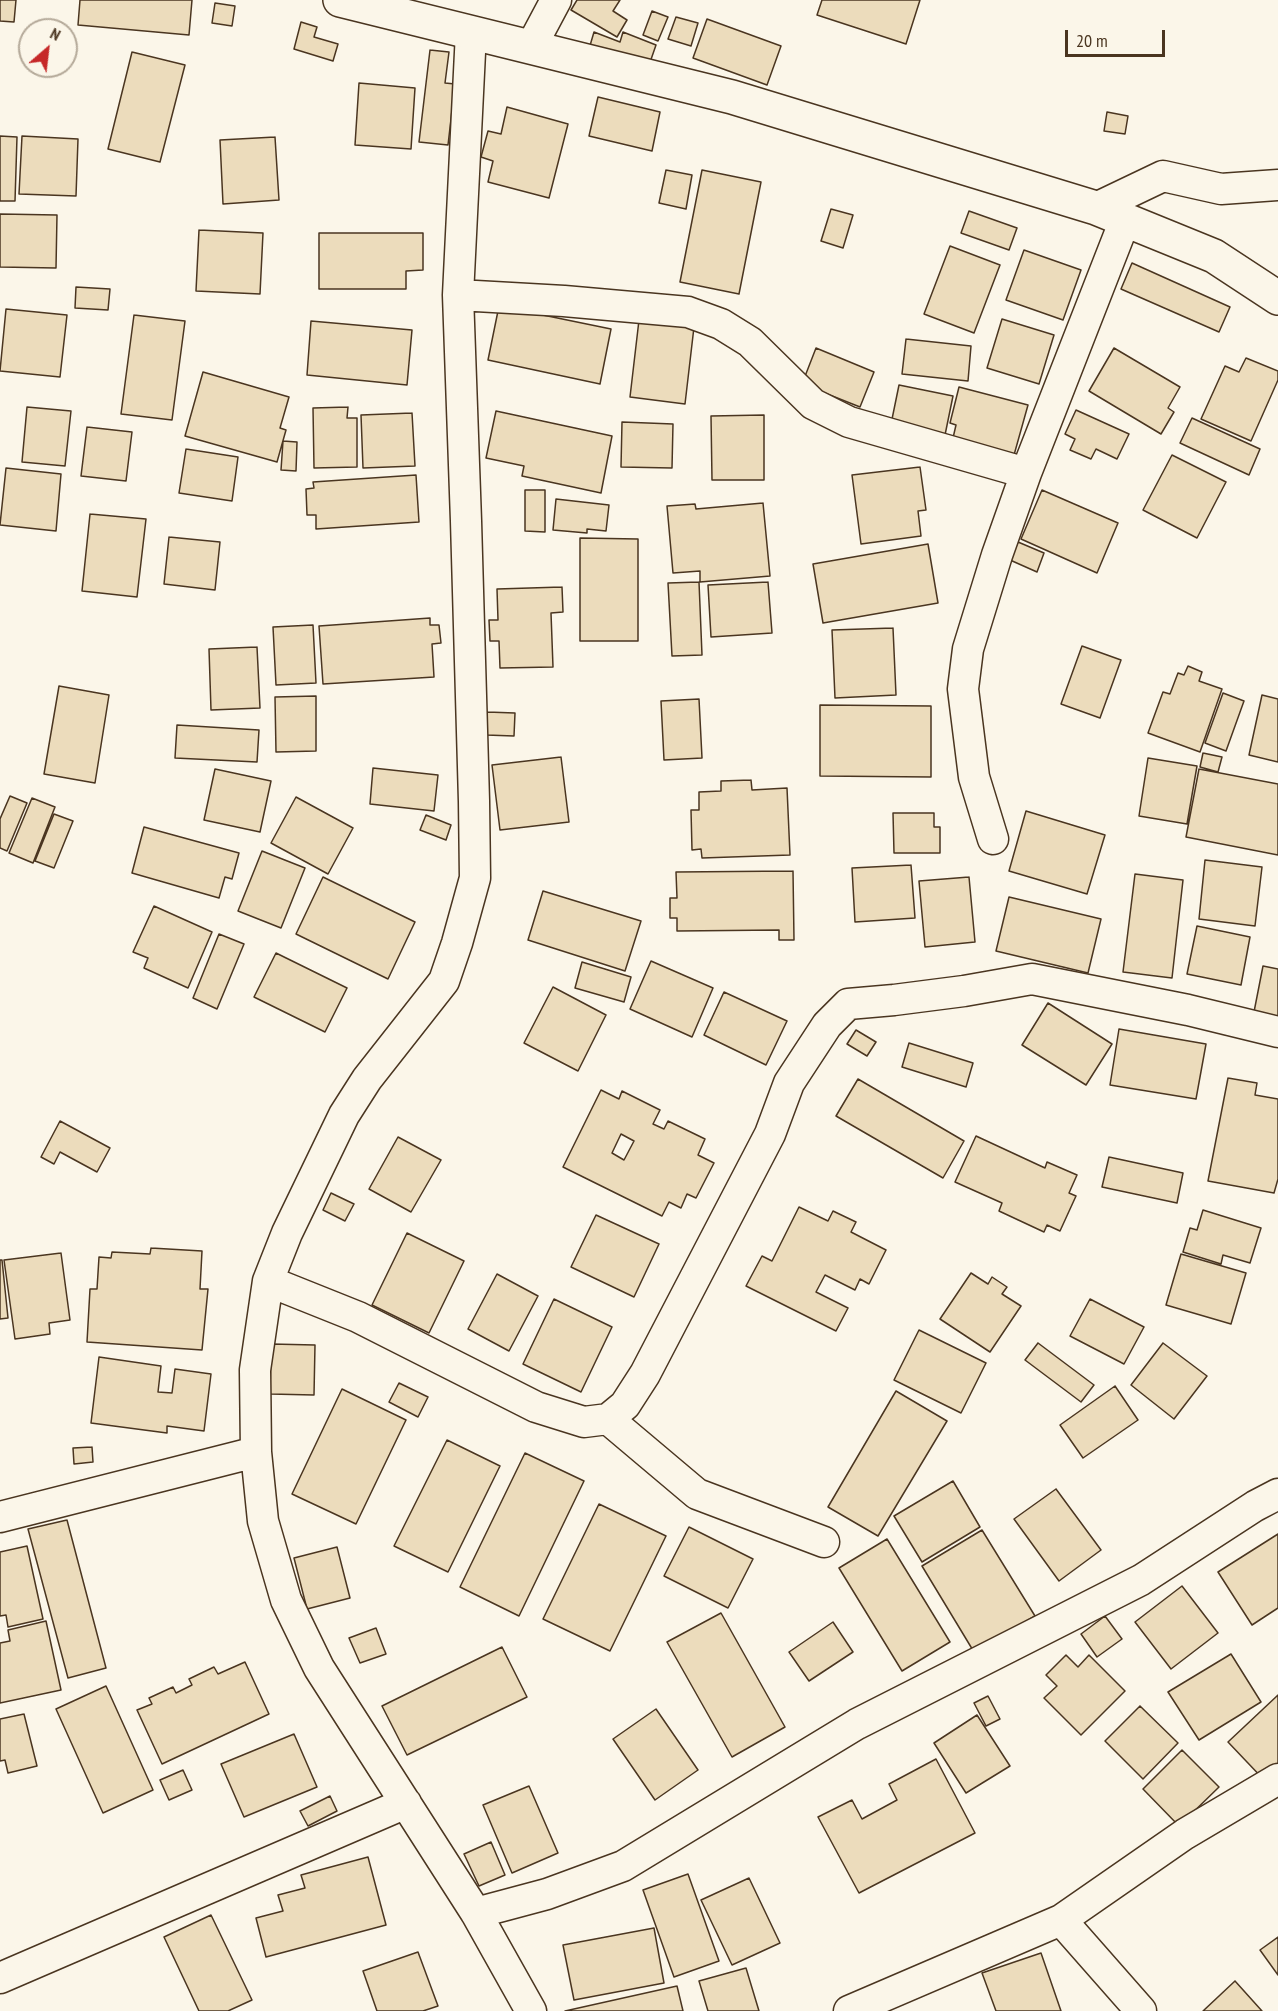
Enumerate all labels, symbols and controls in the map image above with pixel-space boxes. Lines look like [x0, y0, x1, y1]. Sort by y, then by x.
north arrow [18, 18, 78, 78]
scale bar [1068, 18, 1168, 56]
text: N [47, 23, 64, 45]
text: 20 m [1076, 29, 1108, 52]

